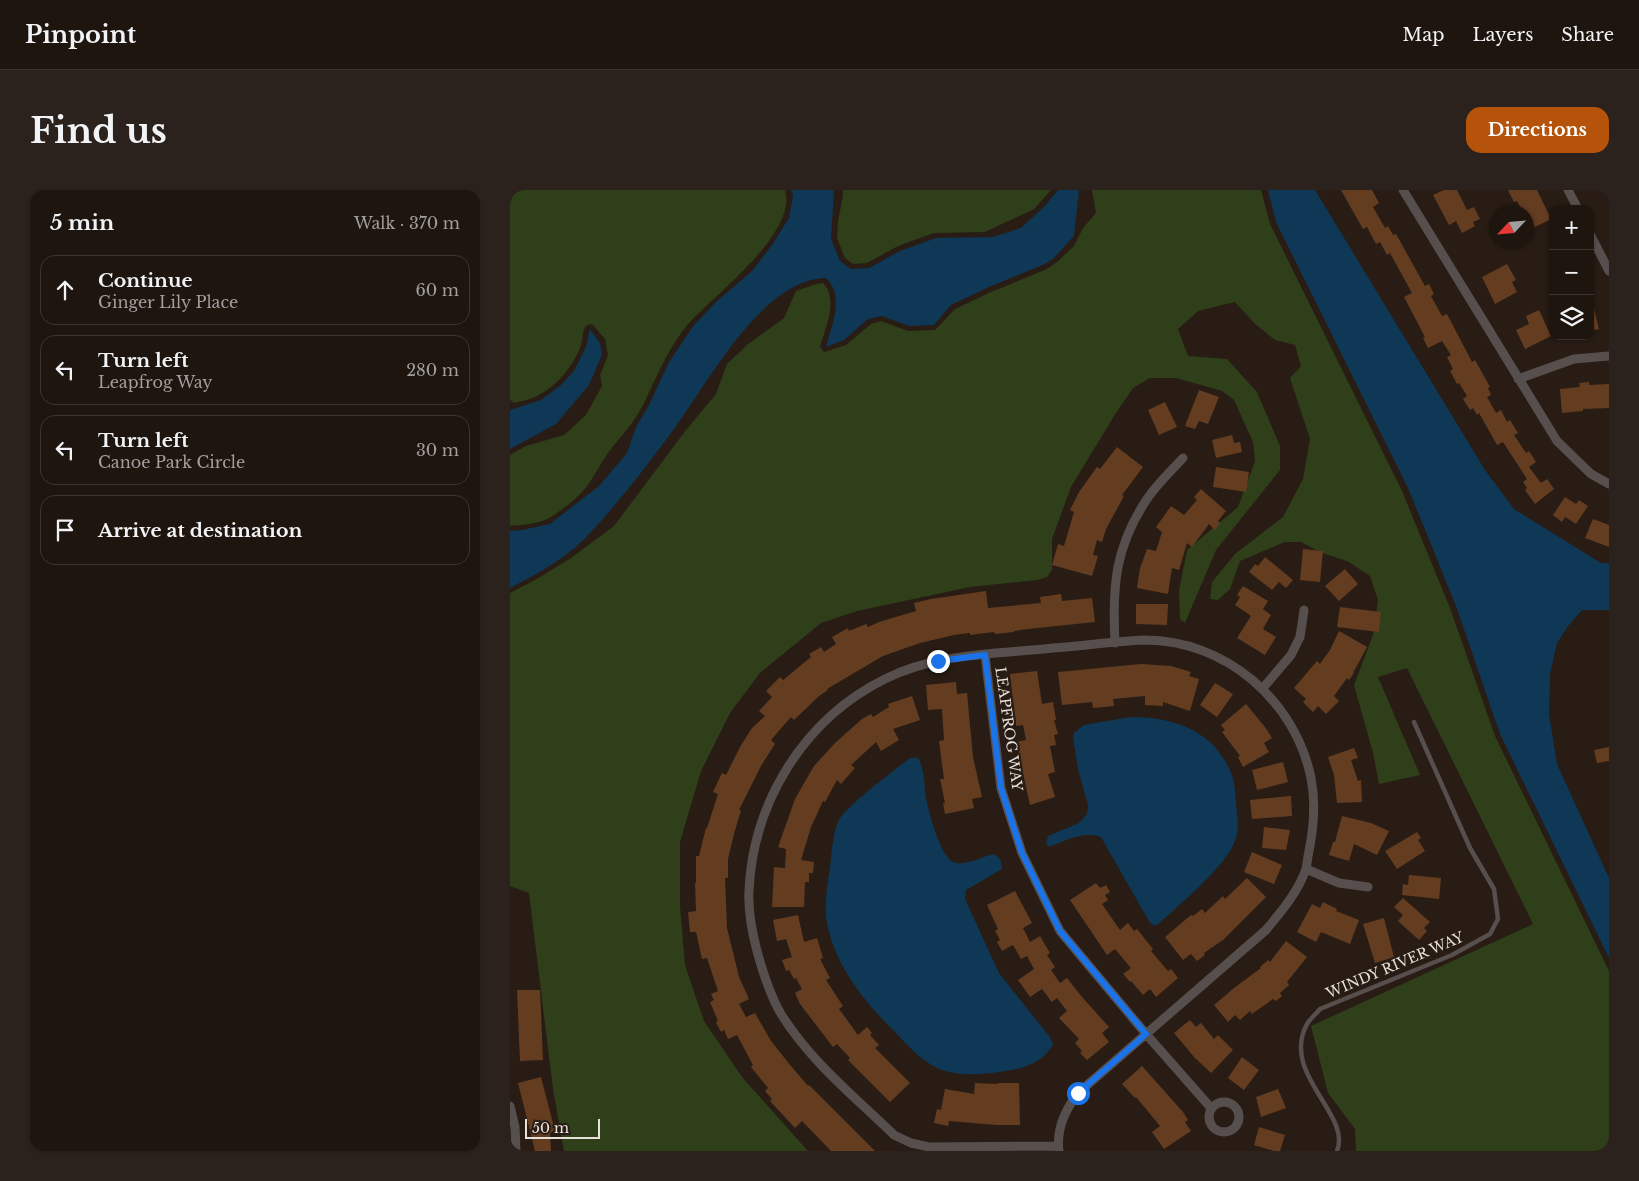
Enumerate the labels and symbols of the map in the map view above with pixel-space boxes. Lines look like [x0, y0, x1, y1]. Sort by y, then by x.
north arrow [1489, 205, 1534, 250]
route end [927, 650, 950, 673]
street label: LEAPFROG WAY [991, 666, 1027, 793]
street label: WINDY RIVER WAY [1322, 928, 1467, 1003]
route start [1067, 1082, 1090, 1105]
scale bar [525, 1116, 600, 1139]

